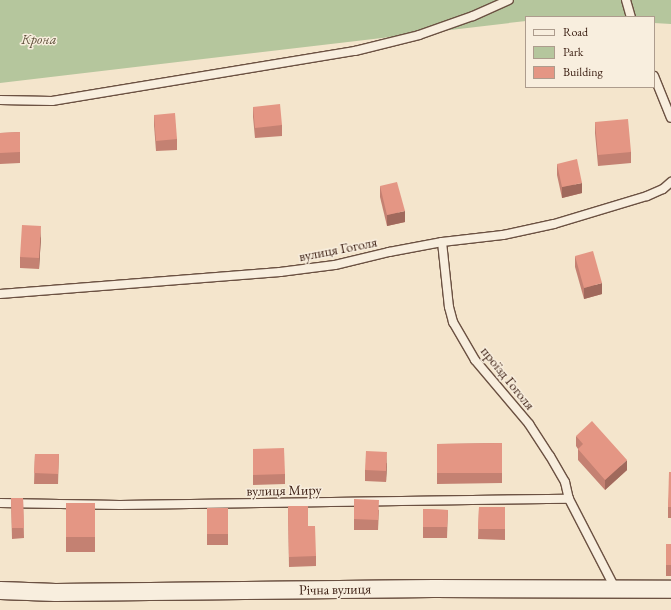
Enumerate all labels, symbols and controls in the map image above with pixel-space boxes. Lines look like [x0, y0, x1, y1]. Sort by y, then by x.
legend [525, 16, 655, 88]
text: Road [563, 24, 588, 40]
park label: Крона [21, 31, 57, 47]
text: Park [563, 44, 583, 60]
text: Building [563, 64, 603, 80]
street label: вулиця Гоголя [297, 233, 379, 265]
street label: проїзд Гоголя [477, 343, 539, 413]
street label: вулиця Миру [246, 481, 322, 499]
street label: Річна вулиця [299, 580, 371, 598]

